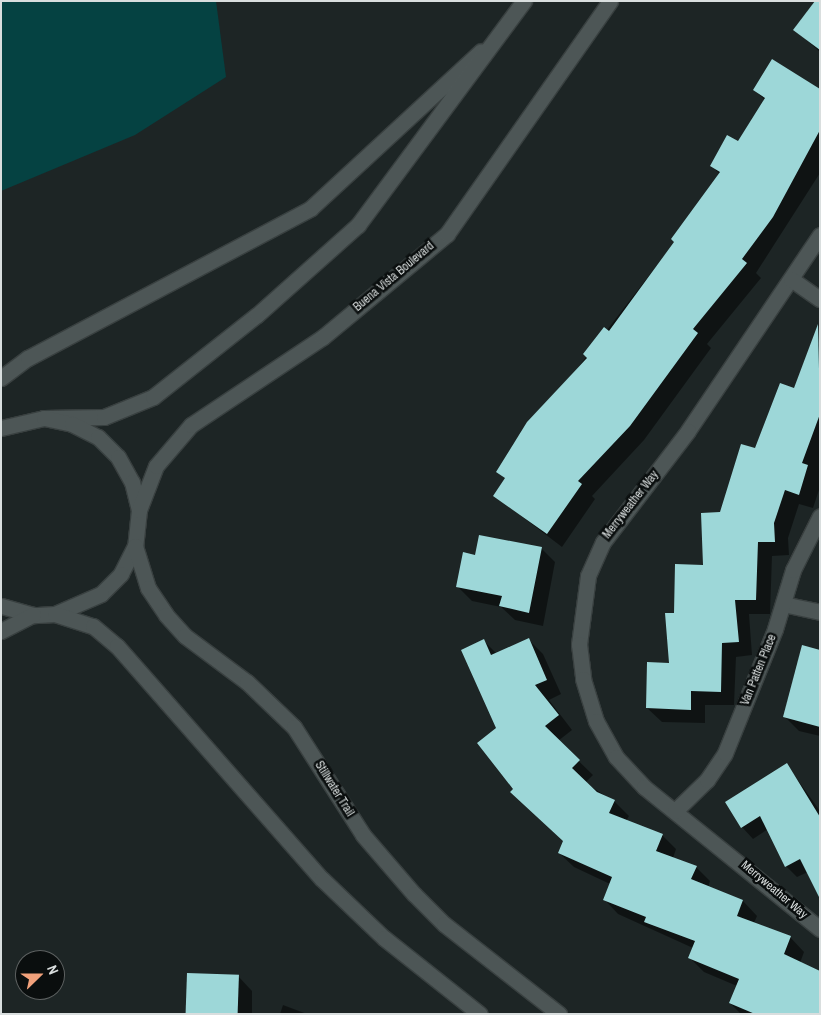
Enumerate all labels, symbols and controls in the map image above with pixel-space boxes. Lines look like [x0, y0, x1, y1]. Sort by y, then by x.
street label: Buena Vista Boulevard [351, 239, 437, 315]
street label: Merryweather Way [600, 468, 662, 542]
street label: Van Patten Place [738, 632, 780, 708]
street label: Stillwater Trail [311, 759, 357, 819]
street label: Merryweather Way [738, 858, 810, 922]
north arrow [15, 950, 65, 1000]
text: N [43, 963, 63, 977]

